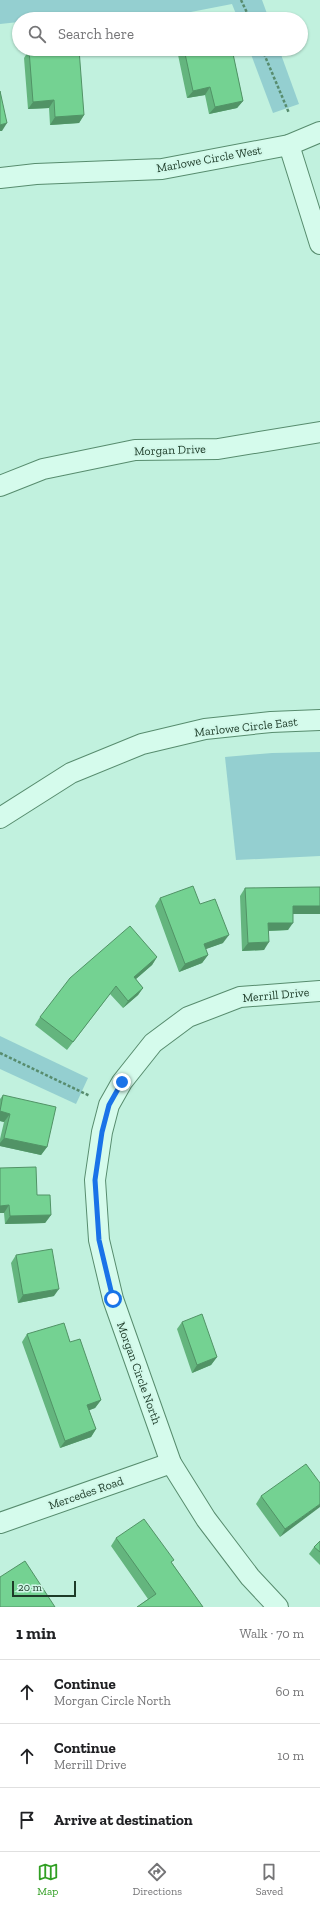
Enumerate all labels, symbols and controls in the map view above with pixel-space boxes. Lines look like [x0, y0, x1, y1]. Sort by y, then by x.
search box [12, 12, 308, 56]
icon: search [26, 23, 48, 45]
text: Search here [58, 25, 134, 43]
street label: Marlowe Circle West [155, 143, 263, 175]
street label: Morgan Drive [134, 442, 206, 458]
street label: Marlowe Circle East [194, 715, 299, 739]
street label: Merrill Drive [242, 985, 310, 1005]
route end [113, 1073, 131, 1091]
route start [104, 1290, 122, 1308]
street label: Morgan Circle North [114, 1320, 164, 1426]
street label: Mercedes Road [47, 1474, 126, 1512]
scale bar [12, 1579, 76, 1598]
text: 20 m [18, 1581, 42, 1594]
text: 1 min [16, 1623, 56, 1643]
text: Walk · 70 m [239, 1626, 304, 1641]
text: Continue [54, 1675, 116, 1693]
icon: ahead [16, 1681, 38, 1703]
text: 60 m [275, 1684, 304, 1699]
text: Morgan Circle North [54, 1693, 171, 1708]
text: Continue [54, 1739, 116, 1757]
icon: ahead [16, 1745, 38, 1767]
text: 10 m [277, 1748, 304, 1763]
text: Merrill Drive [54, 1757, 126, 1772]
icon: arrive [16, 1809, 38, 1831]
text: Arrive at destination [54, 1811, 193, 1829]
tab: Map [37, 1861, 59, 1898]
tab: Directions [132, 1861, 182, 1898]
tab: Saved [256, 1861, 283, 1898]

